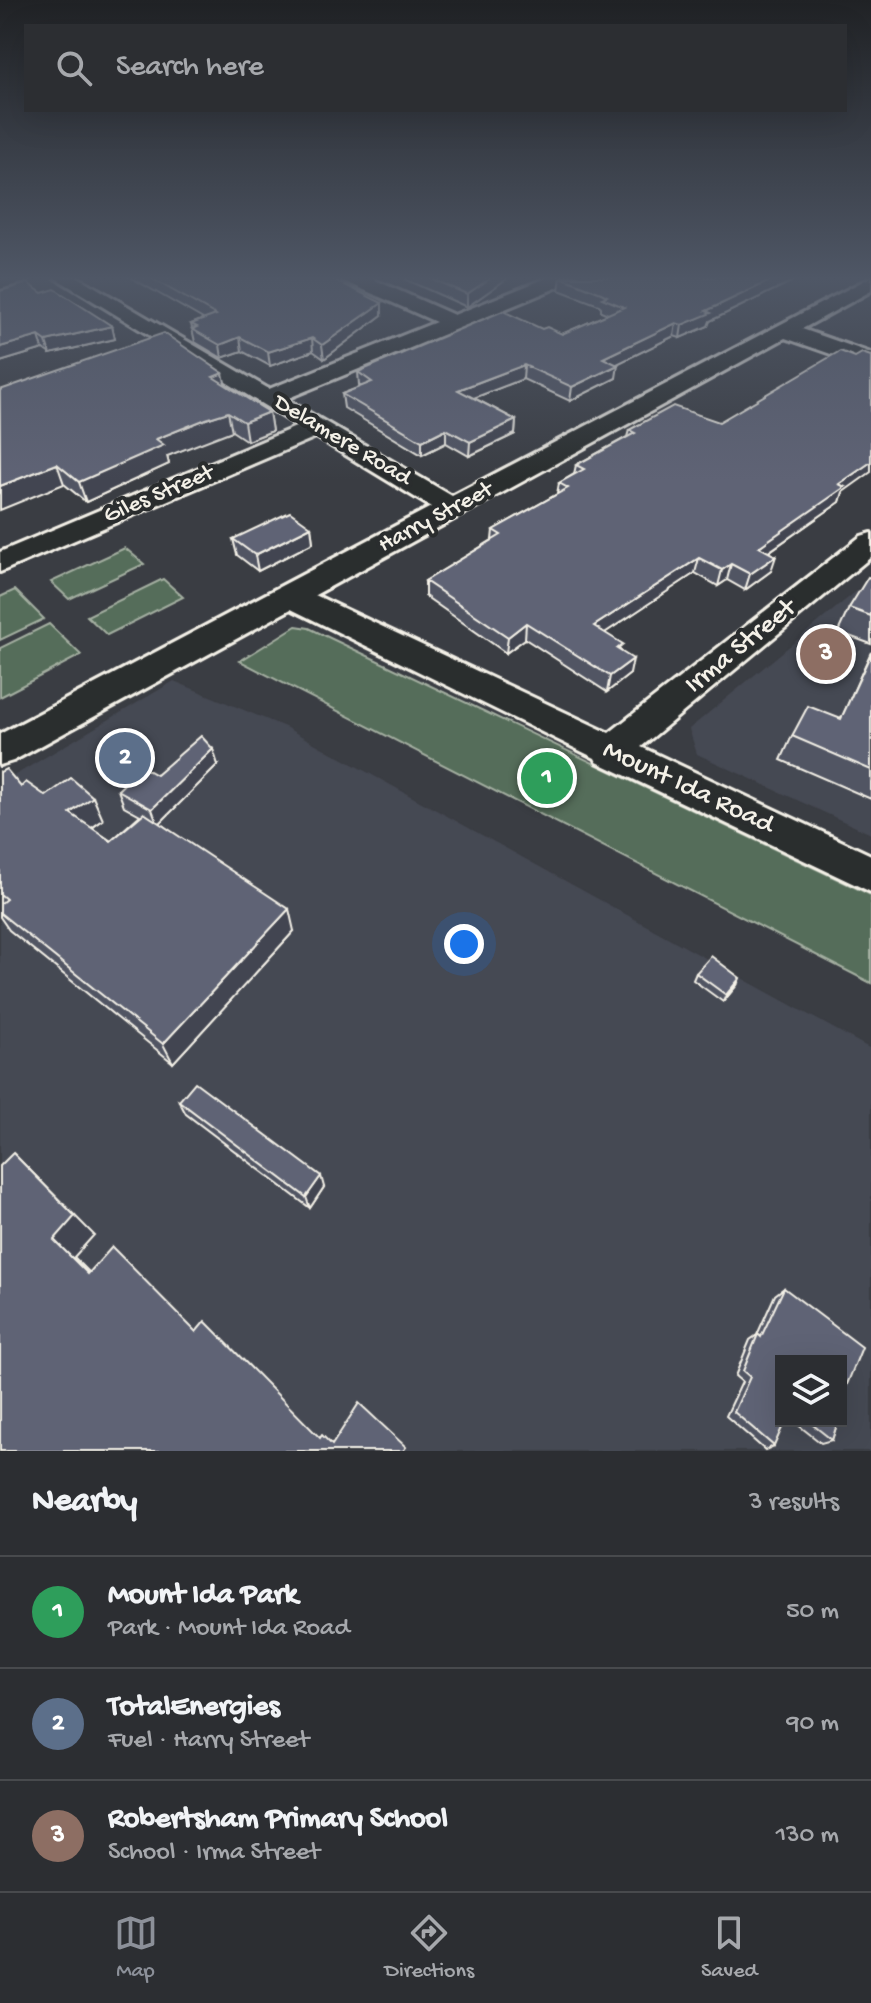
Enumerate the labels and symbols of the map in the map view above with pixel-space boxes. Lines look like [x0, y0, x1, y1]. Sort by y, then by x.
street label: Delamere Road [266, 388, 418, 494]
street label: Giles Street [100, 458, 220, 531]
street label: Harry Street [374, 475, 500, 560]
street label: Irma Street [679, 591, 805, 702]
pin: 3 [800, 624, 852, 684]
pin: 2 [99, 728, 151, 788]
street label: Mount Ida Road [597, 734, 781, 843]
pin: 1 [521, 748, 573, 808]
your location [444, 924, 484, 964]

